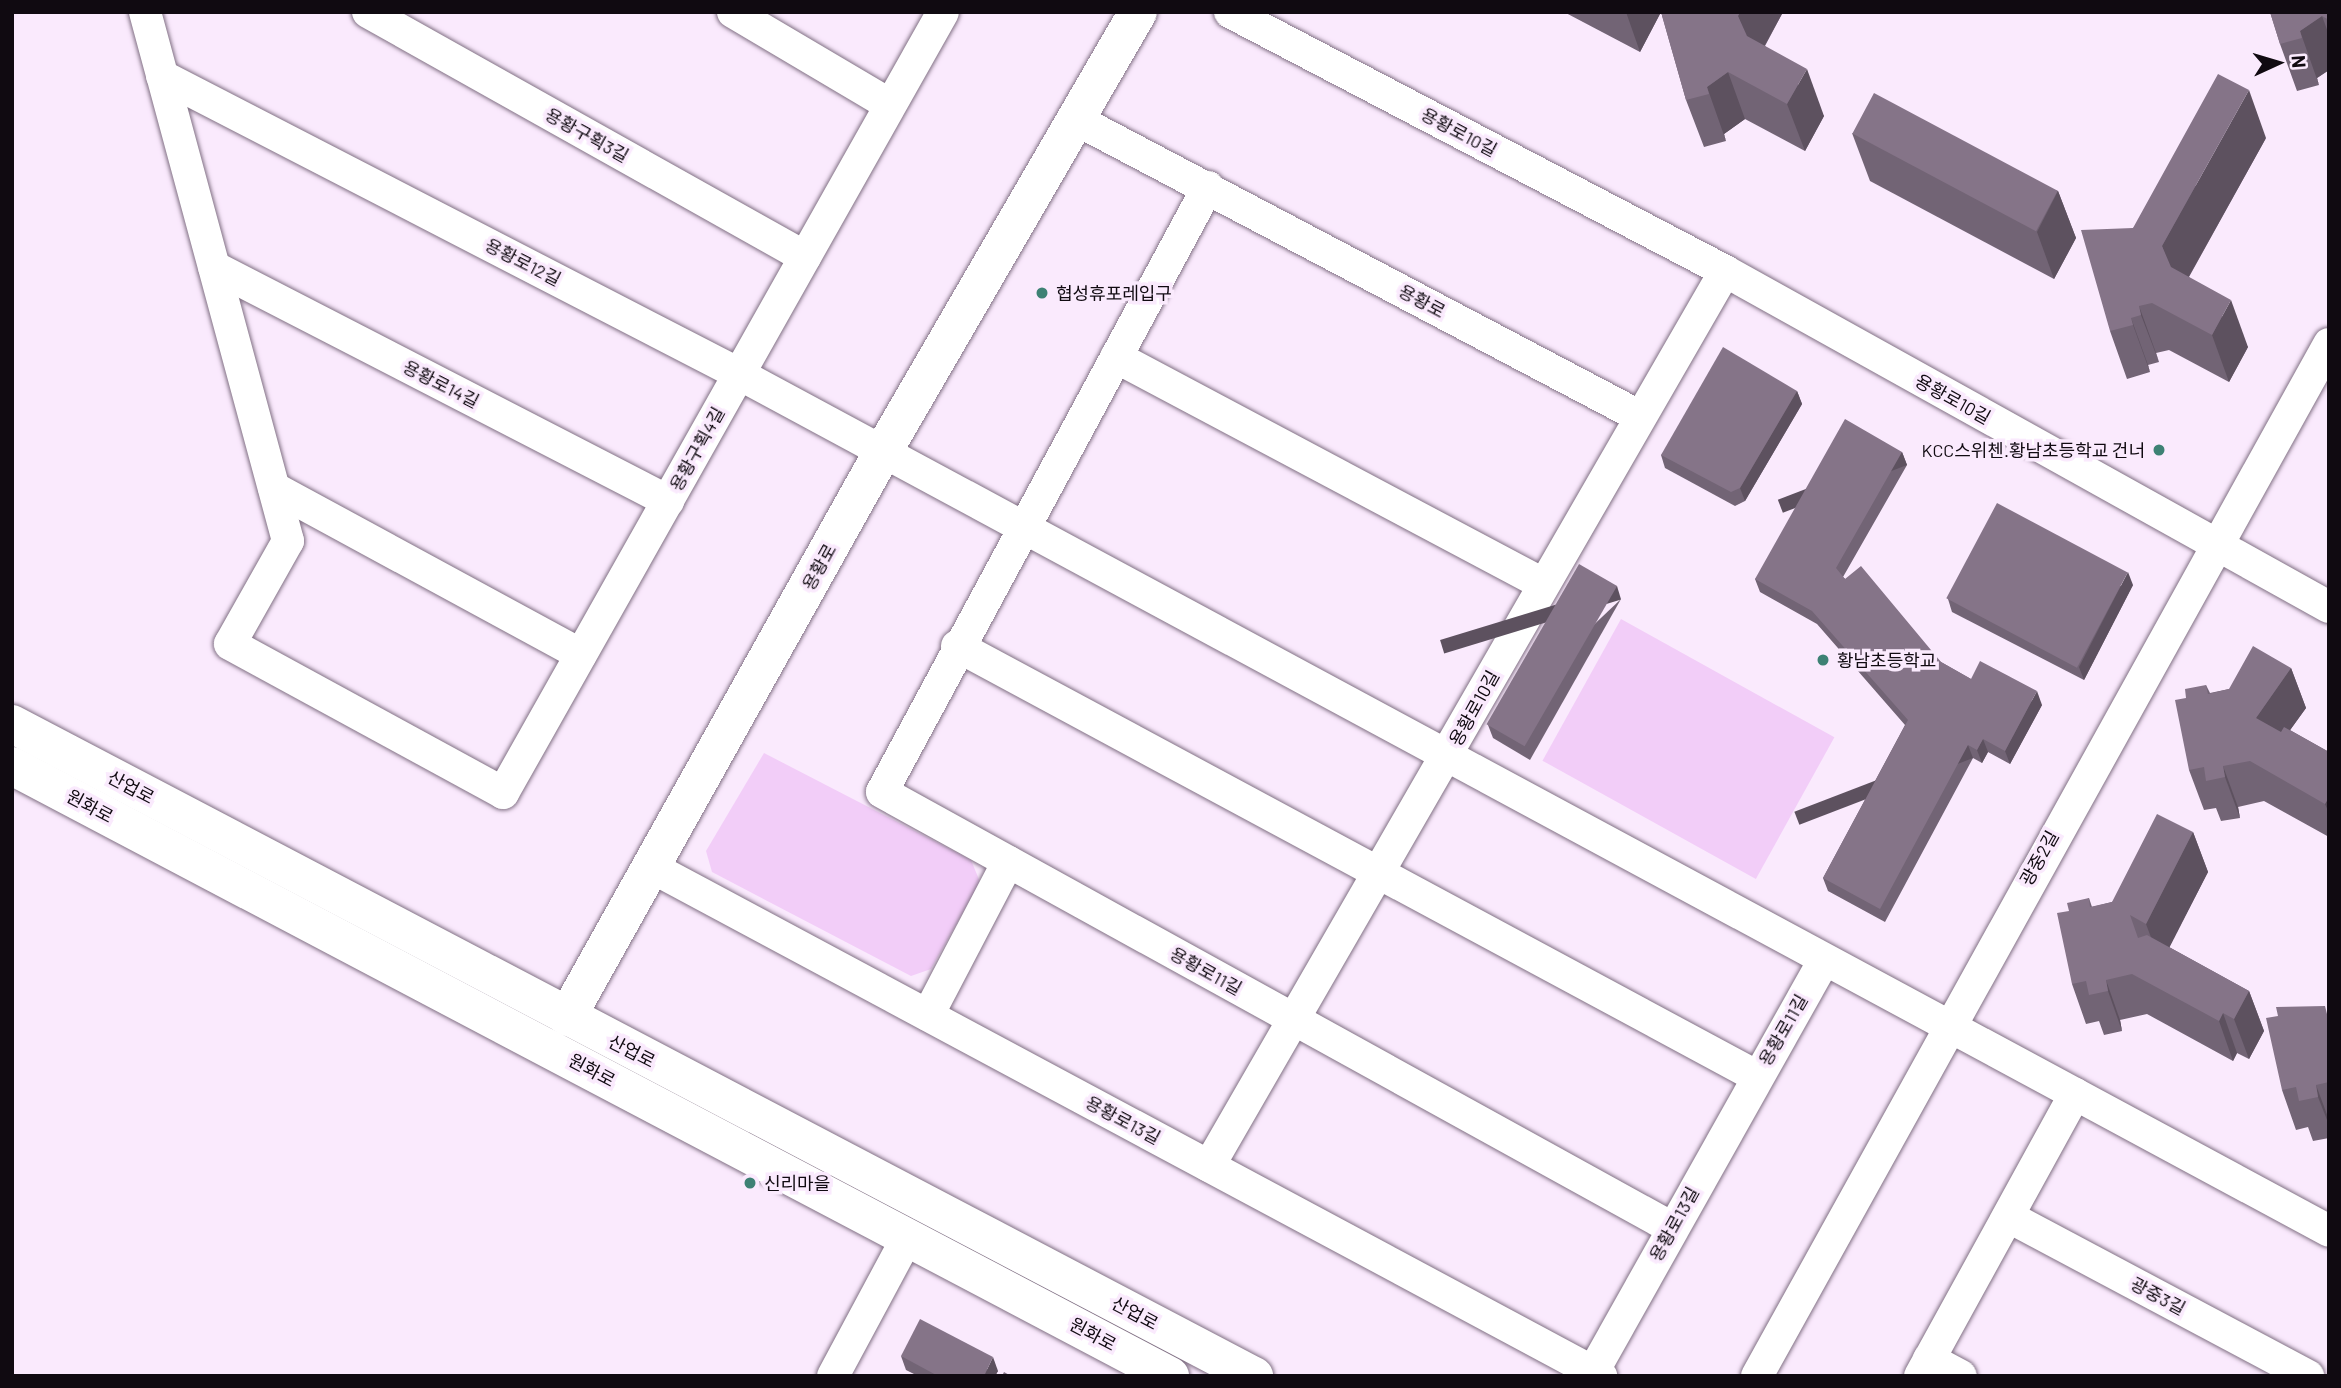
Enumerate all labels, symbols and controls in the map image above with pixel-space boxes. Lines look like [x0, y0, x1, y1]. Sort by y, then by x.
north arrow [2243, 28, 2313, 98]
text: N [2288, 54, 2311, 69]
street label: 용황구획3길 [542, 103, 632, 167]
street label: 용황로10길 [1417, 103, 1501, 161]
street label: 용황로12길 [481, 234, 565, 290]
street label: 용황로 [1395, 280, 1449, 322]
place label: 협성휴포레입구 [1056, 282, 1172, 304]
marker: 협성휴포레입구 [1034, 285, 1050, 301]
street label: 용황로14길 [399, 356, 483, 412]
street label: 용황로10길 [1912, 370, 1994, 428]
street label: 용황구획4길 [665, 403, 729, 495]
place label: KCC스위첸.황남초등학교 건너 [1922, 439, 2145, 461]
marker: KCC스위첸.황남초등학교 건너 [2151, 442, 2167, 458]
street label: 용황로 [798, 540, 840, 594]
place label: 황남초등학교 [1837, 649, 1936, 671]
marker: 황남초등학교 [1815, 652, 1831, 668]
street label: 용황로10길 [1445, 667, 1503, 749]
street label: 산업로 [104, 766, 158, 808]
street label: 원화로 [63, 785, 117, 827]
street label: 광중2길 [2015, 827, 2063, 889]
street label: 용황로11길 [1166, 942, 1246, 1000]
street label: 용황로11길 [1754, 990, 1812, 1070]
street label: 산업로 [605, 1030, 659, 1072]
street label: 원화로 [565, 1049, 619, 1091]
street label: 용황로13길 [1082, 1091, 1164, 1149]
place label: 신리마을 [764, 1172, 830, 1194]
marker: 신리마을 [742, 1175, 758, 1191]
street label: 용황로13길 [1645, 1183, 1703, 1265]
street label: 광중3길 [2127, 1273, 2189, 1319]
street label: 산업로 [1108, 1292, 1162, 1334]
street label: 원화로 [1066, 1313, 1120, 1355]

